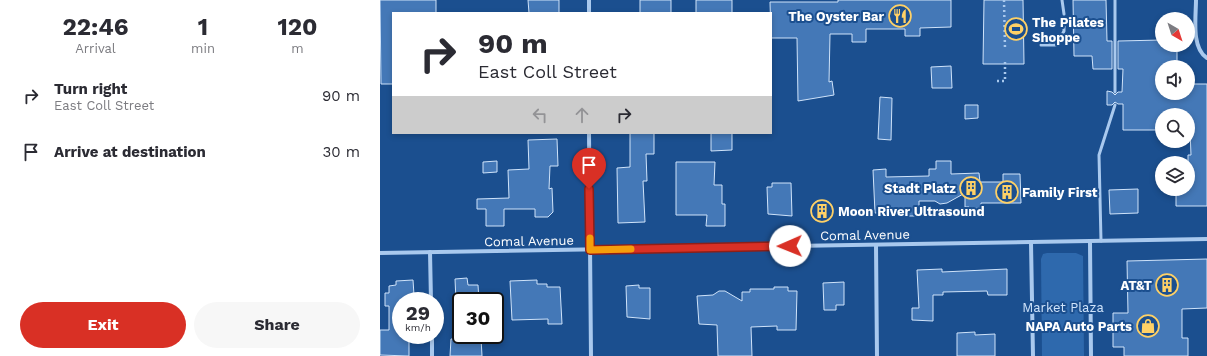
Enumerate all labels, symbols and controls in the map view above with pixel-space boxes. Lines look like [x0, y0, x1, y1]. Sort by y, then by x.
restaurant icon: The Oyster Bar [887, 3, 913, 29]
place label: The Oyster Bar [788, 9, 884, 24]
north arrow [1155, 12, 1195, 52]
map controls [1155, 12, 1195, 196]
text: 22:46 [62, 13, 129, 41]
text: 1 [198, 13, 208, 41]
text: 120 [277, 13, 318, 41]
place label: The Pilates Shoppe [1032, 15, 1104, 45]
sports icon: The Pilates Shoppe [1003, 16, 1029, 42]
text: 90 m [478, 27, 548, 60]
icon: right [412, 28, 464, 80]
text: Arrival [75, 41, 116, 56]
text: min [191, 41, 215, 56]
text: m [291, 41, 304, 56]
button: sound [1155, 60, 1195, 100]
text: East Coll Street [478, 61, 617, 82]
text: Turn right [54, 80, 127, 98]
icon: right [20, 85, 42, 107]
text: 90 m [322, 87, 360, 105]
text: East Coll Street [54, 98, 154, 113]
icon: left [529, 104, 551, 126]
icon: ahead [571, 104, 593, 126]
icon: right [613, 104, 635, 126]
button: search [1155, 108, 1195, 148]
icon: arrive [20, 141, 42, 163]
text: Arrive at destination [54, 143, 206, 161]
text: 30 m [323, 143, 360, 161]
pin [572, 148, 606, 189]
icon: arrive [578, 154, 600, 176]
button: layers [1155, 156, 1195, 196]
building icon: Stadt Platz [958, 175, 984, 201]
building icon: Family First [994, 179, 1020, 205]
place label: Stadt Platz [884, 181, 956, 196]
place label: Family First [1022, 185, 1098, 200]
building icon: Moon River Ultrasound [809, 198, 835, 224]
place label: Moon River Ultrasound [838, 204, 985, 219]
position arrow [769, 225, 811, 267]
street label: Comal Avenue [820, 227, 910, 243]
street label: Comal Avenue [484, 233, 574, 249]
building icon: AT&T [1154, 272, 1180, 298]
place label: AT&T [1120, 278, 1153, 293]
speed limit sign: 30 [452, 292, 504, 344]
park label: Market Plaza [1022, 300, 1104, 315]
text: 29 [406, 301, 430, 325]
button: Exit [20, 302, 186, 348]
button: Share [194, 302, 360, 348]
shop icon: NAPA Auto Parts [1135, 313, 1161, 339]
place label: NAPA Auto Parts [1026, 319, 1132, 334]
text: km/h [405, 322, 431, 333]

